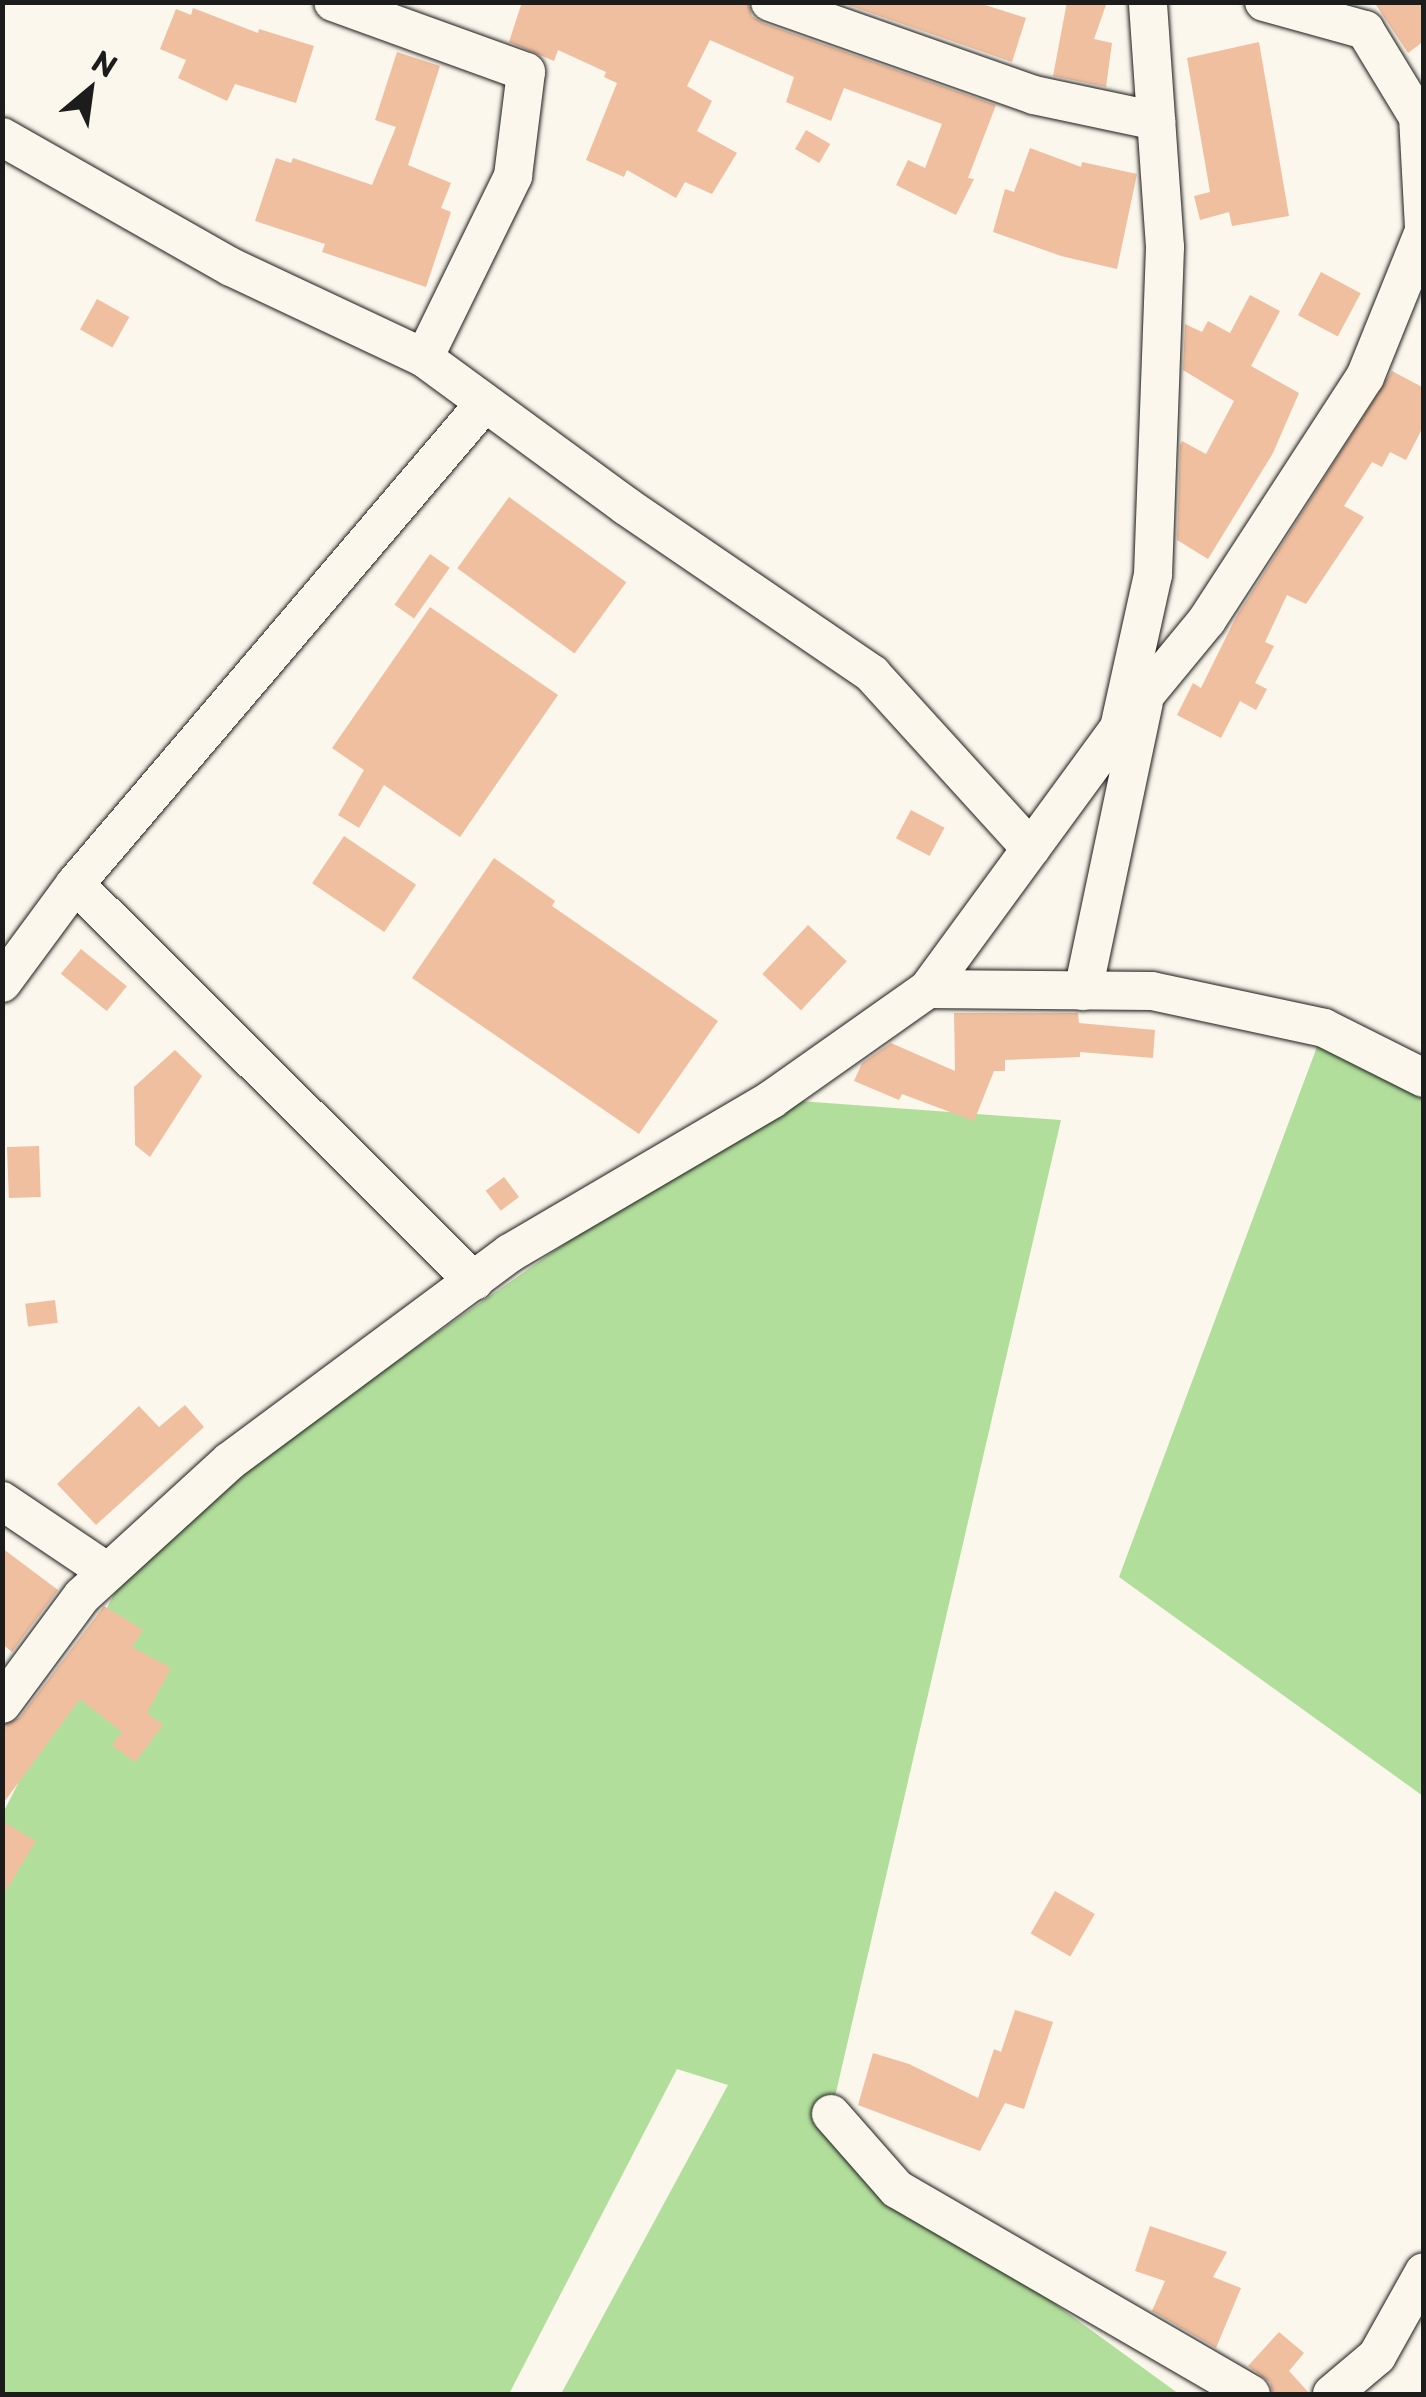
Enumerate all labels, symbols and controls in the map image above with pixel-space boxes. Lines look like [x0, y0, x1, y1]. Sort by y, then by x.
text: N [85, 39, 125, 88]
north arrow [40, 40, 140, 140]

